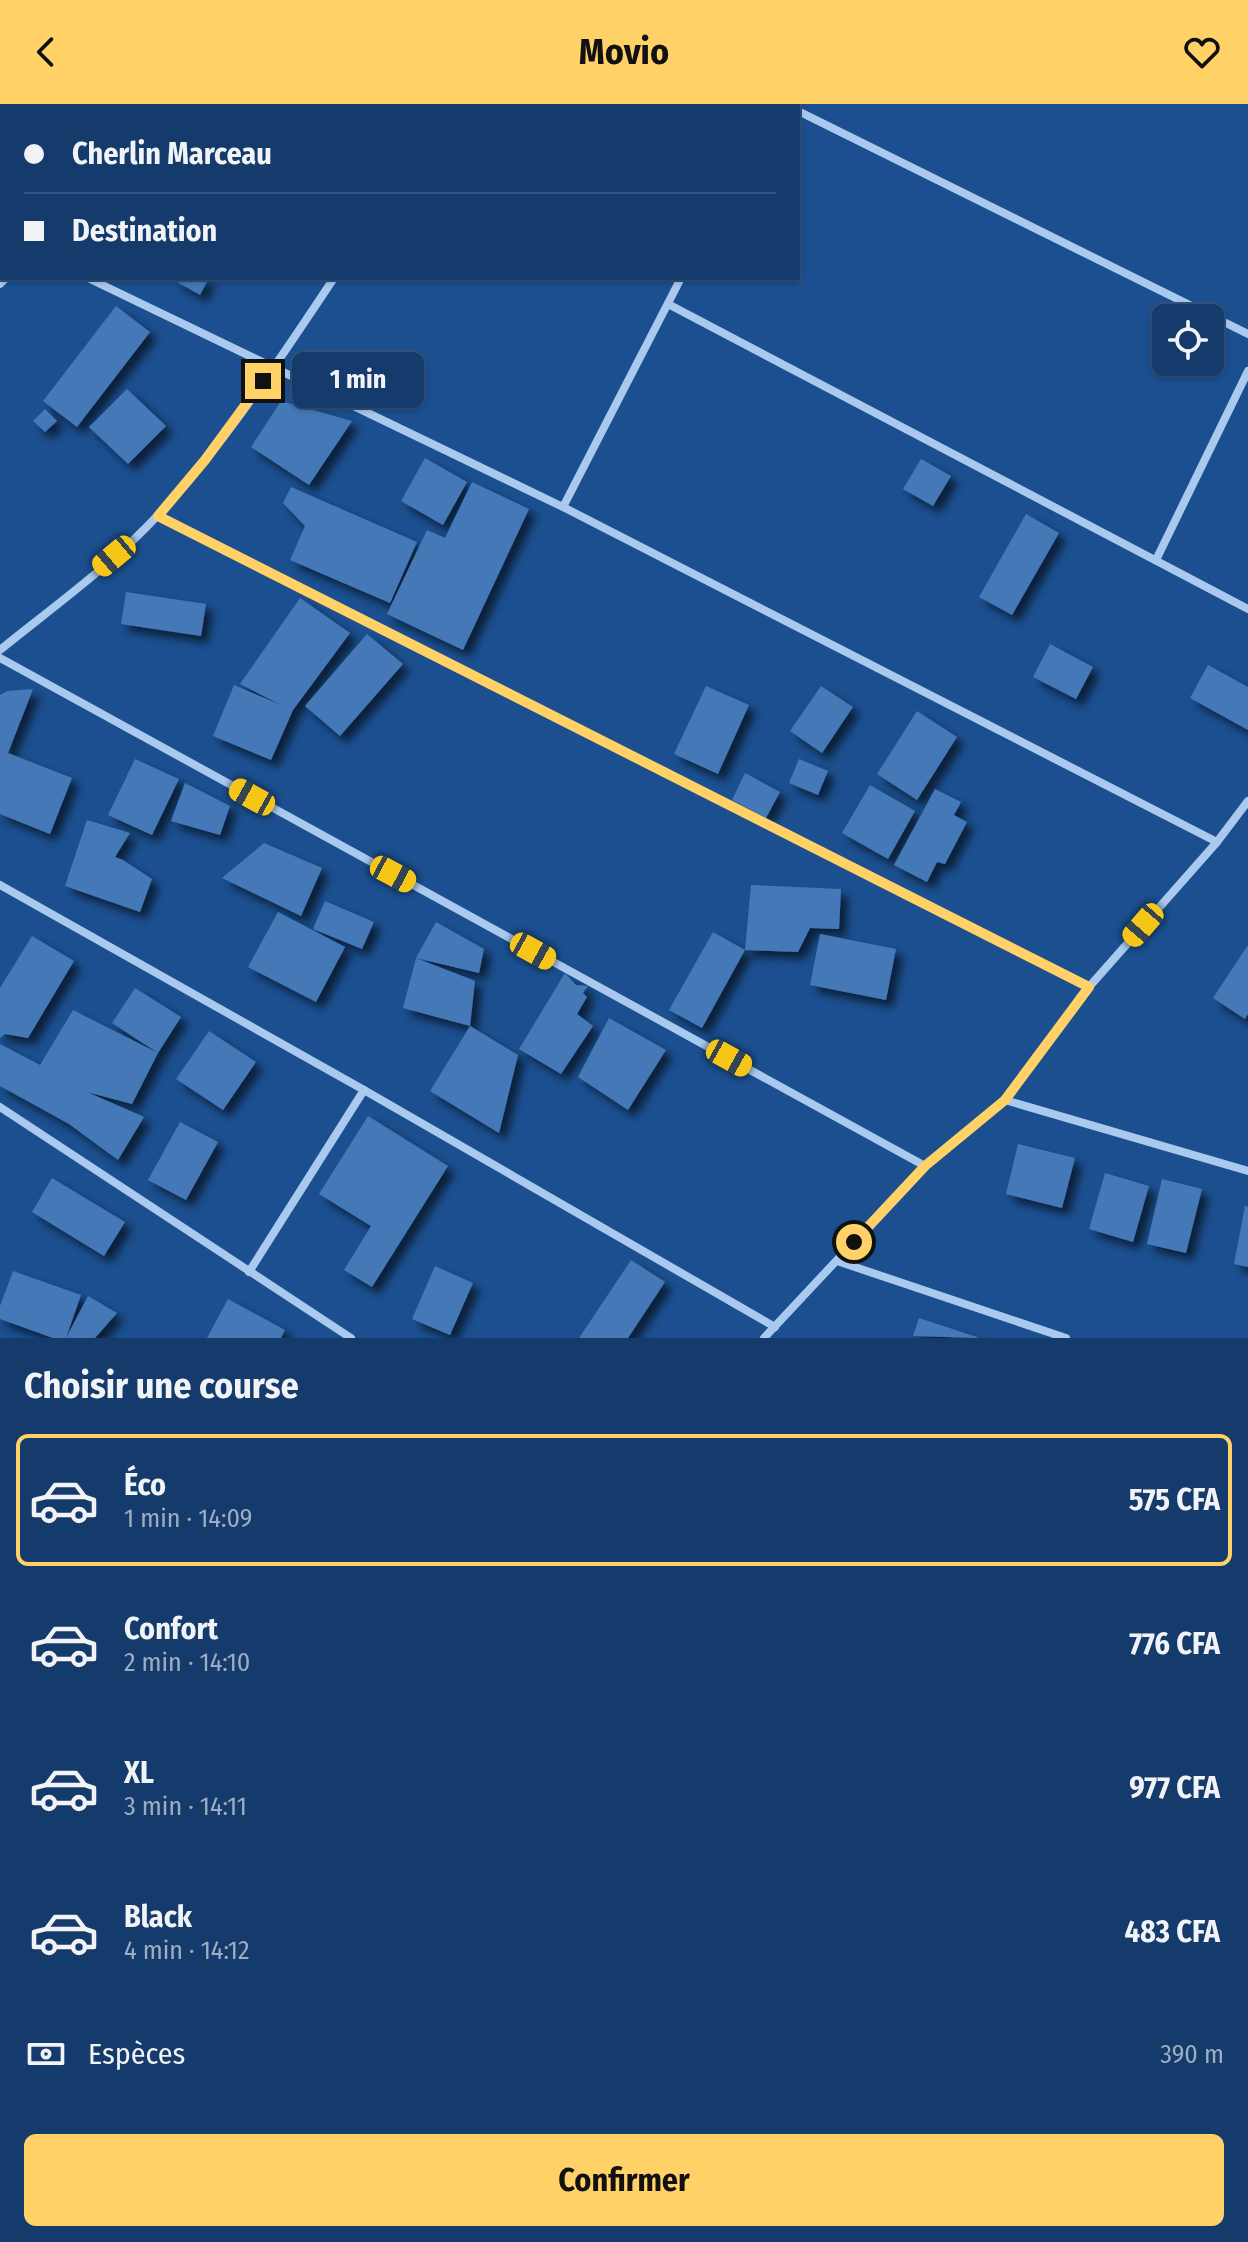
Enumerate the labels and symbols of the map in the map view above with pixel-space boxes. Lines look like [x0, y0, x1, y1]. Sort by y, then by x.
callout: 1 min [291, 353, 423, 409]
route end [245, 363, 281, 399]
car [88, 531, 140, 581]
car [225, 775, 279, 819]
car [366, 852, 420, 896]
car [1118, 899, 1168, 951]
car [506, 929, 560, 973]
car [702, 1036, 756, 1080]
route start [836, 1224, 872, 1260]

